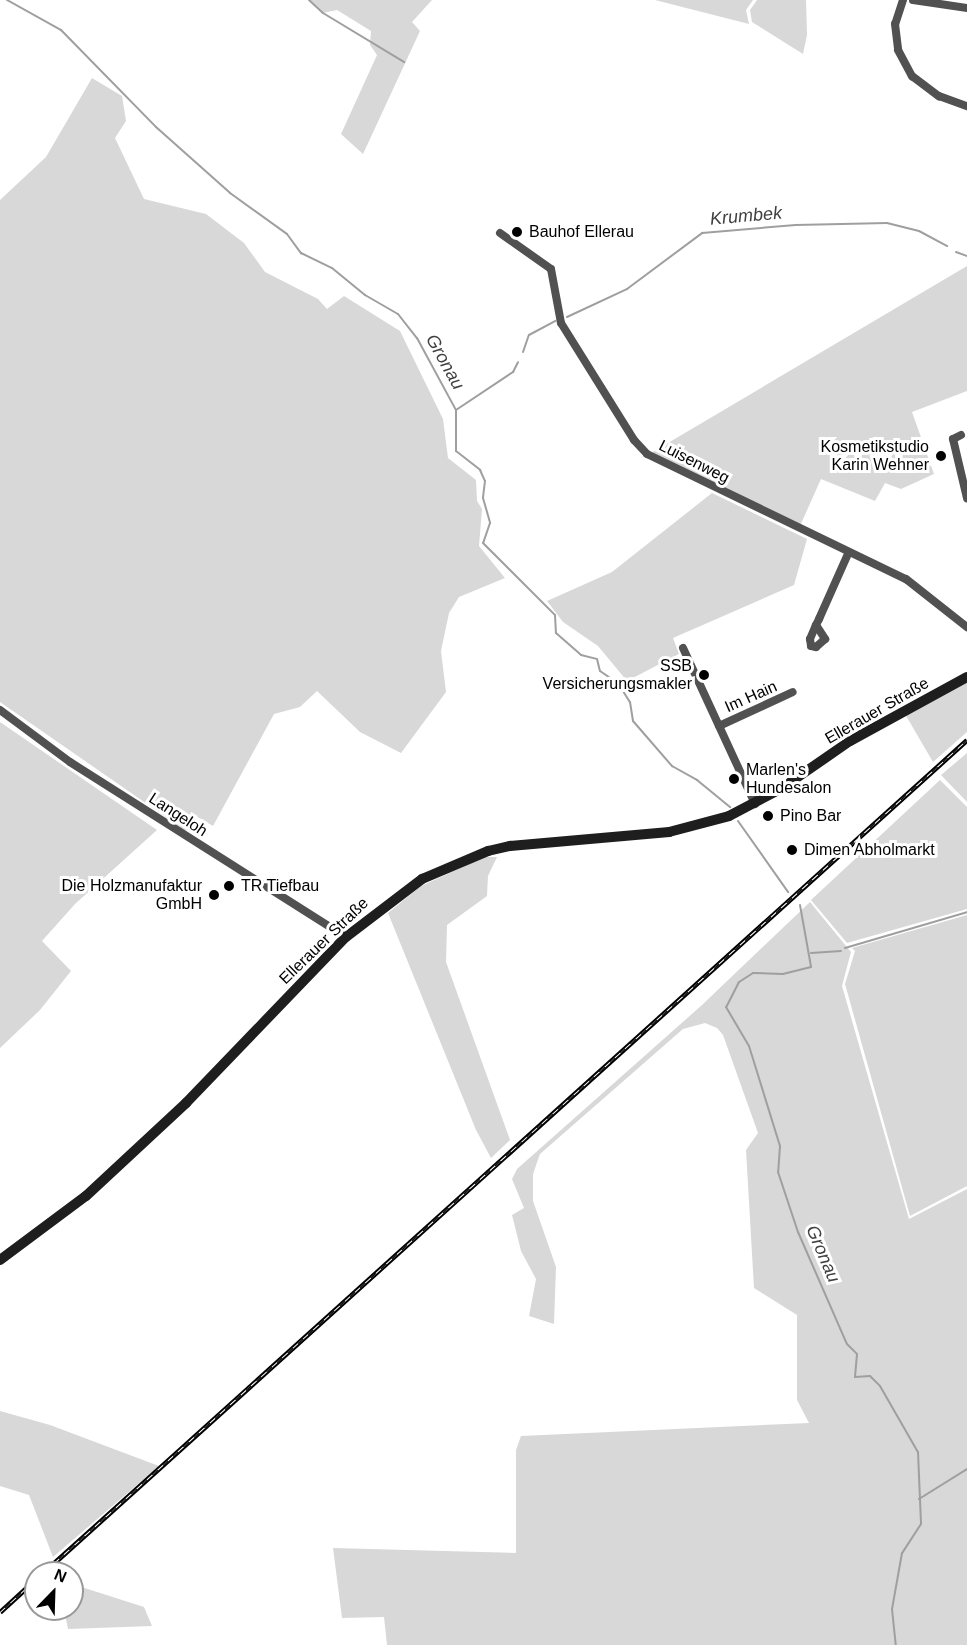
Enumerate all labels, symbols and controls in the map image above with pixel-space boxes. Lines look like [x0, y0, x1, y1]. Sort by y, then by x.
water label: Krumbek [709, 202, 783, 230]
place label: Bauhof Ellerau [529, 222, 634, 242]
marker: Bauhof Ellerau [510, 225, 524, 239]
water label: Gronau [421, 331, 469, 393]
street label: Luisenweg [656, 436, 732, 488]
place label: Kosmetikstudio Karin Wehner [821, 437, 929, 475]
marker: Kosmetikstudio Karin Wehner [934, 449, 948, 463]
place label: SSB Versicherungsmakler [543, 656, 692, 694]
marker: SSB Versicherungsmakler [697, 668, 711, 682]
street label: Ellerauer Straße [822, 674, 932, 748]
street label: Im Hain [722, 677, 780, 717]
place label: Marlen's Hundesalon [746, 760, 831, 798]
marker: Marlen's Hundesalon [727, 772, 741, 786]
street label: Langeloh [145, 789, 211, 841]
place label: Pino Bar [780, 806, 841, 826]
marker: Pino Bar [761, 809, 775, 823]
place label: Dimen Abholmarkt [804, 840, 936, 860]
marker: Dimen Abholmarkt [785, 843, 799, 857]
place label: Die Holzmanufaktur GmbH [62, 876, 202, 914]
place label: TR Tiefbau [241, 876, 320, 896]
marker: TR Tiefbau [222, 879, 236, 893]
marker: Die Holzmanufaktur GmbH [207, 888, 221, 902]
street label: Ellerauer Straße [275, 894, 373, 988]
water label: Gronau [801, 1222, 845, 1286]
north arrow [24, 1561, 84, 1621]
text: N [52, 1566, 69, 1586]

